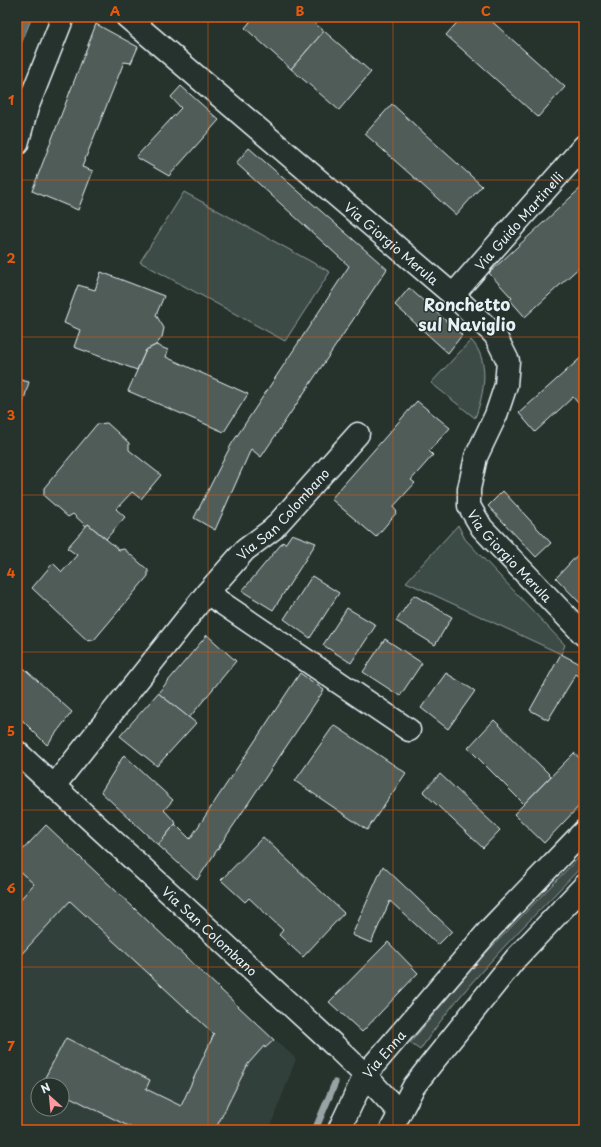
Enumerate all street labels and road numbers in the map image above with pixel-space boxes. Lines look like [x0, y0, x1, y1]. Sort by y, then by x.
street label: Via Guido Martinelli [470, 167, 567, 274]
street label: Via Giorgio Merula [340, 197, 444, 289]
street label: Via San Colombano [231, 463, 333, 564]
street label: Via Giorgio Merula [463, 506, 557, 606]
street label: Via San Colombano [158, 881, 262, 980]
street label: Via Enna [357, 1025, 409, 1082]

